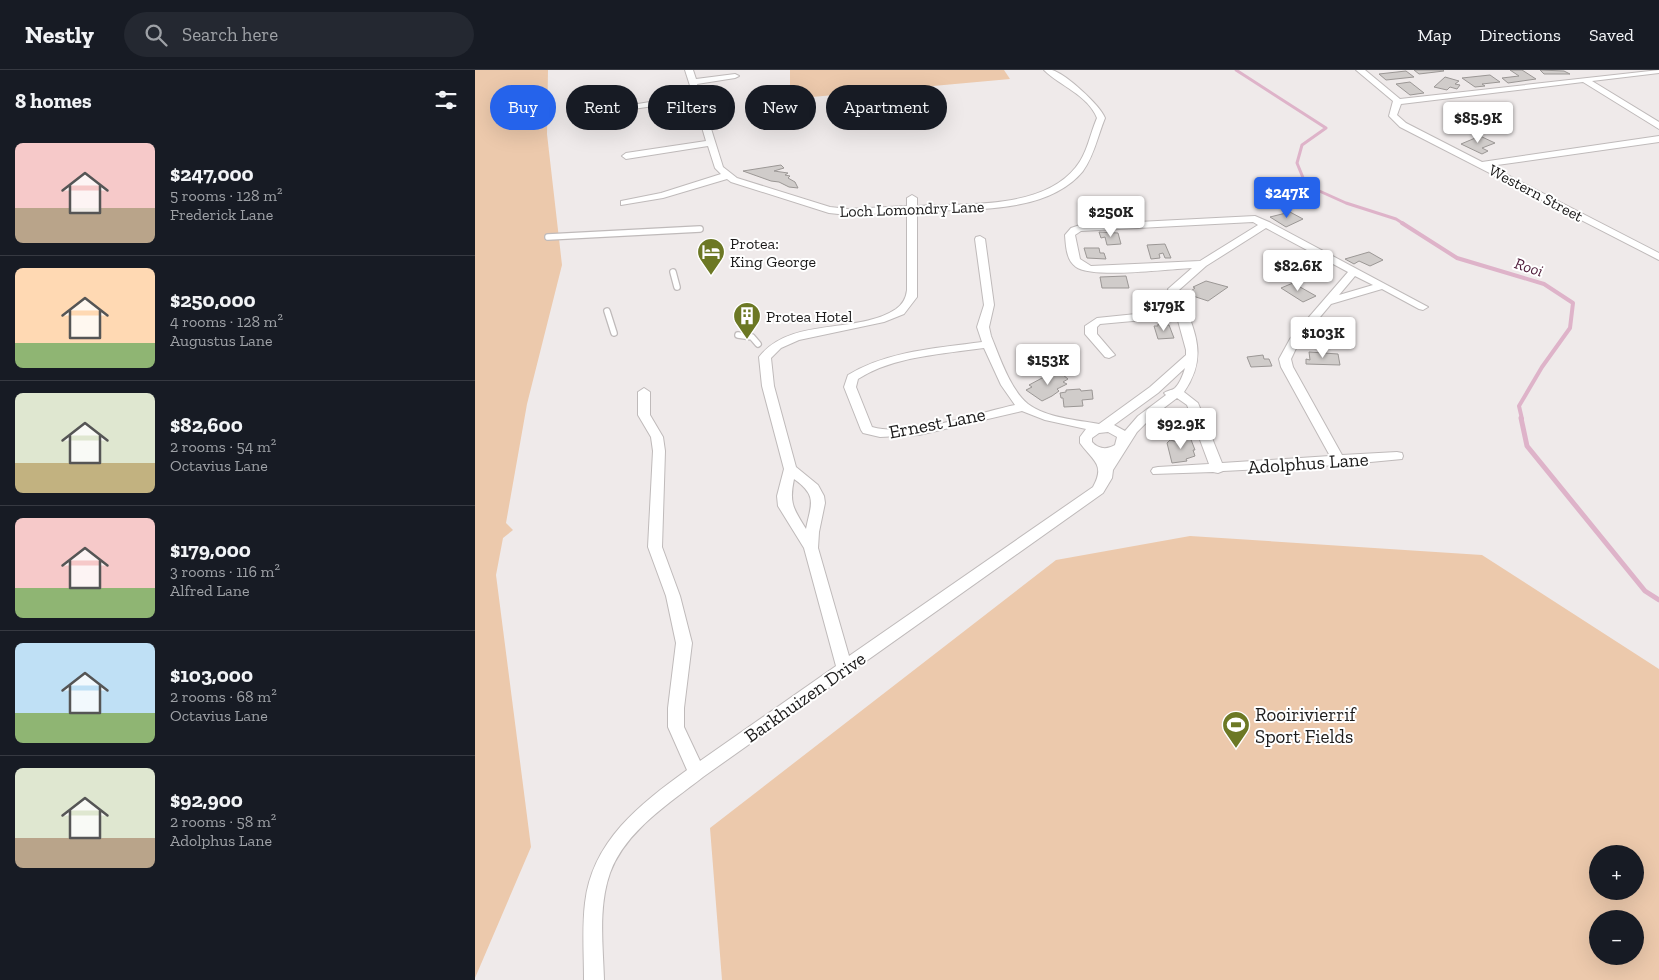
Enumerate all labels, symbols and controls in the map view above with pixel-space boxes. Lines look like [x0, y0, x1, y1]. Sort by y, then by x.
search box [124, 12, 474, 57]
text: Nestly [25, 20, 94, 49]
icon: search [142, 21, 170, 49]
text: Search here [182, 23, 278, 46]
text: Map [1417, 24, 1452, 46]
text: Directions [1480, 24, 1561, 46]
text: Saved [1589, 24, 1634, 46]
chip: Buy [490, 85, 556, 130]
chip: Rent [566, 85, 638, 130]
chip: Filters [648, 85, 735, 130]
chip: New [745, 85, 816, 130]
chip: Apartment [826, 85, 947, 130]
icon: filters [432, 86, 460, 114]
text: 8 homes [15, 88, 92, 113]
pin: $85.9K [1437, 102, 1519, 144]
text: $85.9K [1454, 108, 1502, 127]
street label: Western Street [1486, 160, 1586, 226]
text: $247,000 [170, 161, 254, 186]
icon: home [55, 163, 115, 223]
pin: $247K [1252, 176, 1322, 219]
text: $247K [1265, 183, 1309, 202]
text: 5 rooms · 128 m² [170, 186, 283, 205]
pin: $250K [1076, 196, 1146, 238]
street label: Loch Lomondry Lane [839, 197, 985, 221]
text: $250K [1089, 202, 1133, 221]
text: Frederick Lane [170, 205, 273, 224]
place label: Protea: King George [730, 234, 816, 271]
hotel icon: Protea: King George [696, 237, 726, 276]
pin: $82.6K [1257, 250, 1339, 292]
water label: Rooi [1512, 254, 1546, 280]
text: $82.6K [1274, 256, 1322, 275]
text: $250,000 [170, 287, 256, 312]
icon: home [55, 288, 115, 348]
pin: $179K [1129, 290, 1199, 332]
text: $179K [1143, 296, 1185, 315]
building icon: Protea Hotel [732, 301, 762, 340]
place label: Protea Hotel [766, 307, 853, 326]
text: 4 rooms · 128 m² [170, 312, 283, 331]
pin: $103K [1288, 316, 1358, 359]
text: $103K [1302, 323, 1344, 342]
text: Augustus Lane [170, 331, 273, 350]
pin: $153K [1013, 344, 1083, 386]
text: $153K [1027, 350, 1069, 369]
street label: Ernest Lane [887, 402, 987, 444]
pin: $92.9K [1140, 408, 1222, 450]
text: $82,600 [170, 412, 243, 437]
icon: home [55, 413, 115, 473]
text: $92.9K [1157, 414, 1205, 433]
text: 2 rooms · 54 m² [170, 437, 276, 456]
street label: Adolphus Lane [1247, 447, 1369, 479]
text: Octavius Lane [170, 456, 268, 475]
text: $179,000 [170, 537, 251, 562]
icon: home [55, 538, 115, 598]
text: 3 rooms · 116 m² [170, 562, 280, 581]
text: Alfred Lane [170, 581, 250, 600]
street label: Barkhuizen Drive [740, 647, 870, 747]
text: $103,000 [170, 662, 253, 687]
icon: home [55, 663, 115, 723]
text: 2 rooms · 68 m² [170, 687, 277, 706]
place label: Rooirivierrif Sport Fields [1255, 703, 1358, 748]
text: Octavius Lane [170, 706, 268, 725]
sports icon: Rooirivierrif Sport Fields [1221, 710, 1251, 749]
text: $92,900 [170, 787, 243, 812]
icon: home [55, 788, 115, 848]
text: 2 rooms · 58 m² [170, 812, 276, 831]
text: Adolphus Lane [170, 831, 272, 850]
map controls [1589, 845, 1644, 965]
button: + [1589, 845, 1644, 900]
button: − [1589, 910, 1644, 965]

